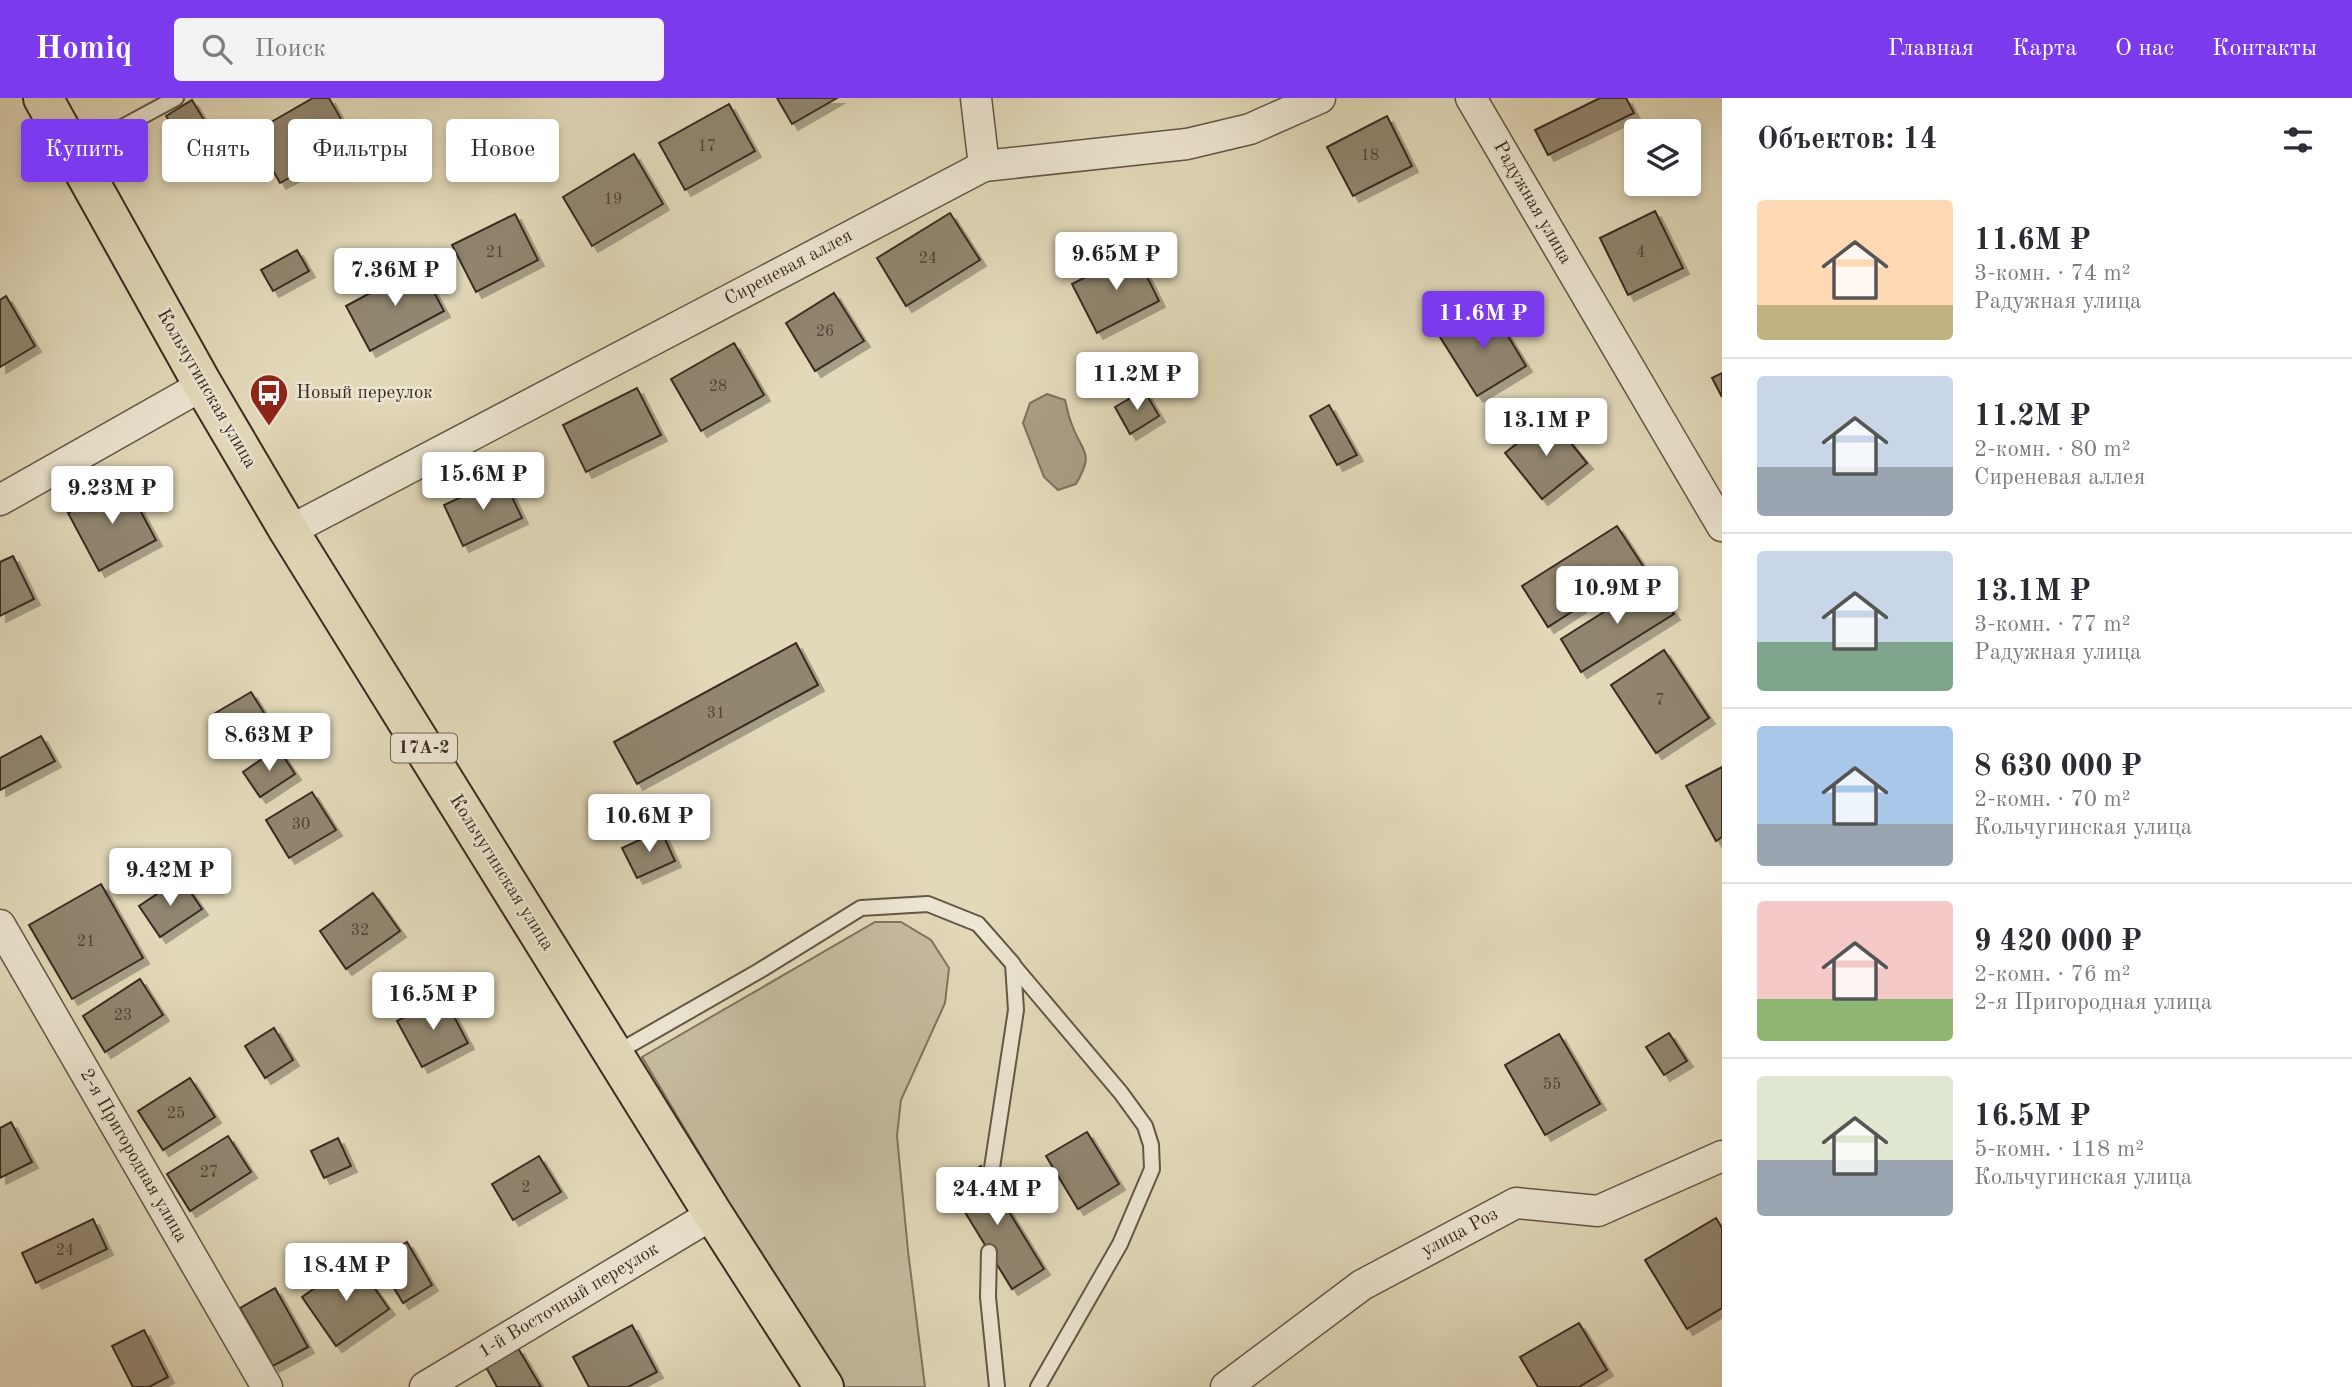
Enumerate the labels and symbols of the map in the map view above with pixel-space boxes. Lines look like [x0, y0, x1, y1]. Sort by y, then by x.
street label: Радужная улица [1489, 138, 1575, 268]
house number: 17 [698, 139, 716, 155]
house number: 18 [1361, 148, 1379, 164]
house number: 19 [604, 192, 622, 208]
street label: Сиреневая аллея [722, 226, 856, 310]
pin: 9.65M ₽ [1051, 232, 1181, 292]
house number: 21 [486, 245, 504, 261]
house number: 4 [1636, 245, 1646, 261]
pin: 7.36M ₽ [330, 248, 460, 308]
house number: 24 [919, 251, 937, 267]
pin: 11.6M ₽ [1418, 292, 1548, 351]
street label: Кольчугинская улица [153, 306, 260, 472]
house number: 26 [816, 324, 834, 340]
pin: 11.2M ₽ [1072, 352, 1202, 412]
bus stop icon: Новый переулок [248, 372, 290, 427]
house number: 28 [709, 379, 727, 395]
place label: Новый переулок [296, 384, 433, 403]
pin: 13.1M ₽ [1481, 398, 1611, 458]
pin: 15.6M ₽ [418, 452, 548, 512]
pin: 9.23M ₽ [47, 466, 177, 526]
pin: 10.9M ₽ [1552, 566, 1682, 626]
house number: 7 [1655, 693, 1665, 709]
house number: 31 [707, 706, 725, 722]
pin: 8.63M ₽ [204, 714, 334, 773]
road number: 17А-2 [391, 734, 457, 762]
street label: Кольчугинская улица [445, 792, 557, 955]
pin: 10.6M ₽ [584, 794, 714, 854]
house number: 30 [292, 817, 310, 833]
pin: 9.42M ₽ [105, 848, 235, 908]
house number: 32 [351, 923, 369, 939]
house number: 21 [77, 934, 95, 950]
pin: 16.5M ₽ [368, 972, 498, 1032]
house number: 23 [114, 1008, 132, 1024]
street label: 2-я Пригородная улица [76, 1066, 191, 1246]
house number: 55 [1543, 1077, 1561, 1093]
house number: 25 [167, 1106, 185, 1122]
house number: 27 [200, 1165, 218, 1181]
pin: 24.4M ₽ [932, 1168, 1062, 1227]
house number: 2 [521, 1180, 531, 1196]
street label: улица Роз [1419, 1205, 1501, 1261]
street label: 1-й Восточный переулок [476, 1240, 663, 1362]
house number: 24 [56, 1243, 74, 1259]
pin: 18.4M ₽ [281, 1244, 411, 1303]

